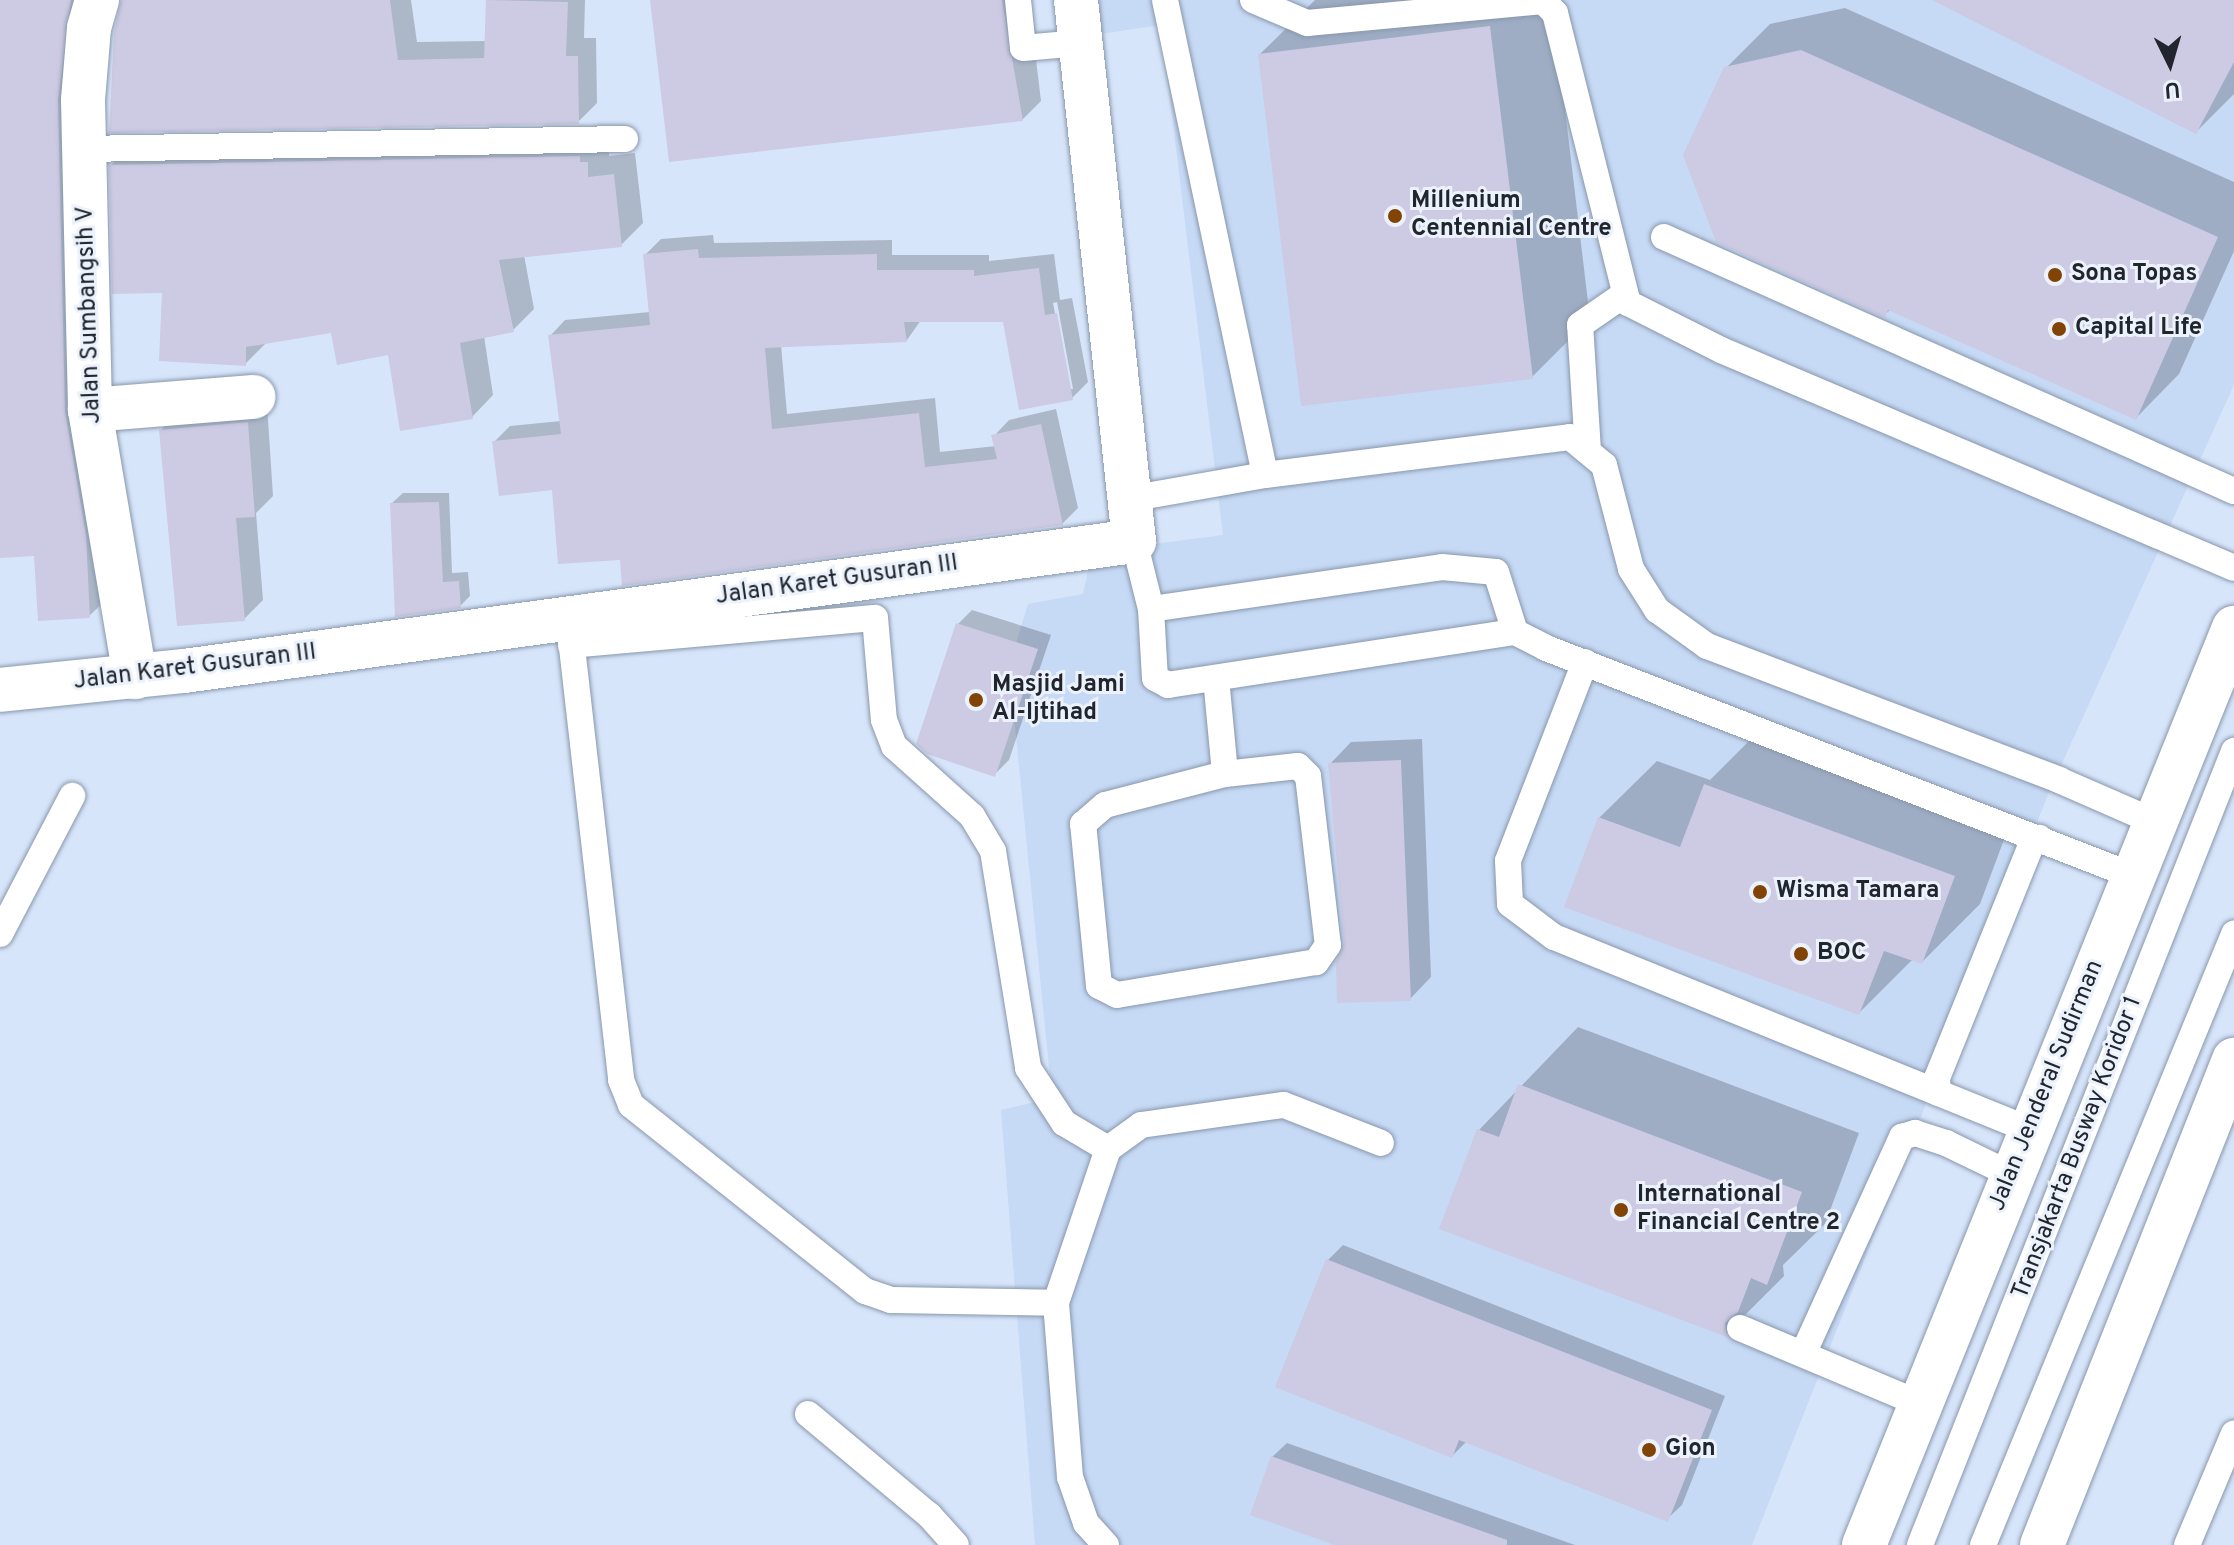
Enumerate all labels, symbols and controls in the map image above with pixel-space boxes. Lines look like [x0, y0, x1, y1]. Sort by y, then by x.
north arrow [2130, 24, 2210, 104]
text: U [2163, 74, 2181, 103]
place label: Millenium Centennial Centre [1411, 188, 1612, 244]
street label: Jalan Sumbangsih V [72, 205, 108, 425]
marker: Millenium Centennial Centre [1386, 207, 1404, 225]
place label: Sona Topas [2071, 261, 2197, 289]
marker: Sona Topas [2046, 266, 2064, 284]
place label: Capital Life [2075, 315, 2202, 343]
marker: Capital Life [2050, 320, 2068, 338]
street label: Jalan Karet Gusuran III [714, 550, 960, 612]
street label: Jalan Karet Gusuran III [72, 639, 318, 697]
place label: Masjid Jami Al-Ijtihad [992, 672, 1125, 728]
marker: Masjid Jami Al-Ijtihad [967, 691, 985, 709]
place label: Wisma Tamara [1776, 878, 1939, 906]
marker: Wisma Tamara [1751, 883, 1769, 901]
place label: BOC [1817, 940, 1866, 968]
marker: BOC [1792, 945, 1810, 963]
street label: Jalan Jenderal Sudirman [1983, 956, 2111, 1216]
street label: Transjakarta Busway Koridor 1 [2007, 993, 2149, 1303]
place label: International Financial Centre 2 [1637, 1182, 1840, 1238]
marker: International Financial Centre 2 [1612, 1201, 1630, 1219]
place label: Gion [1665, 1436, 1716, 1464]
marker: Gion [1640, 1441, 1658, 1459]

